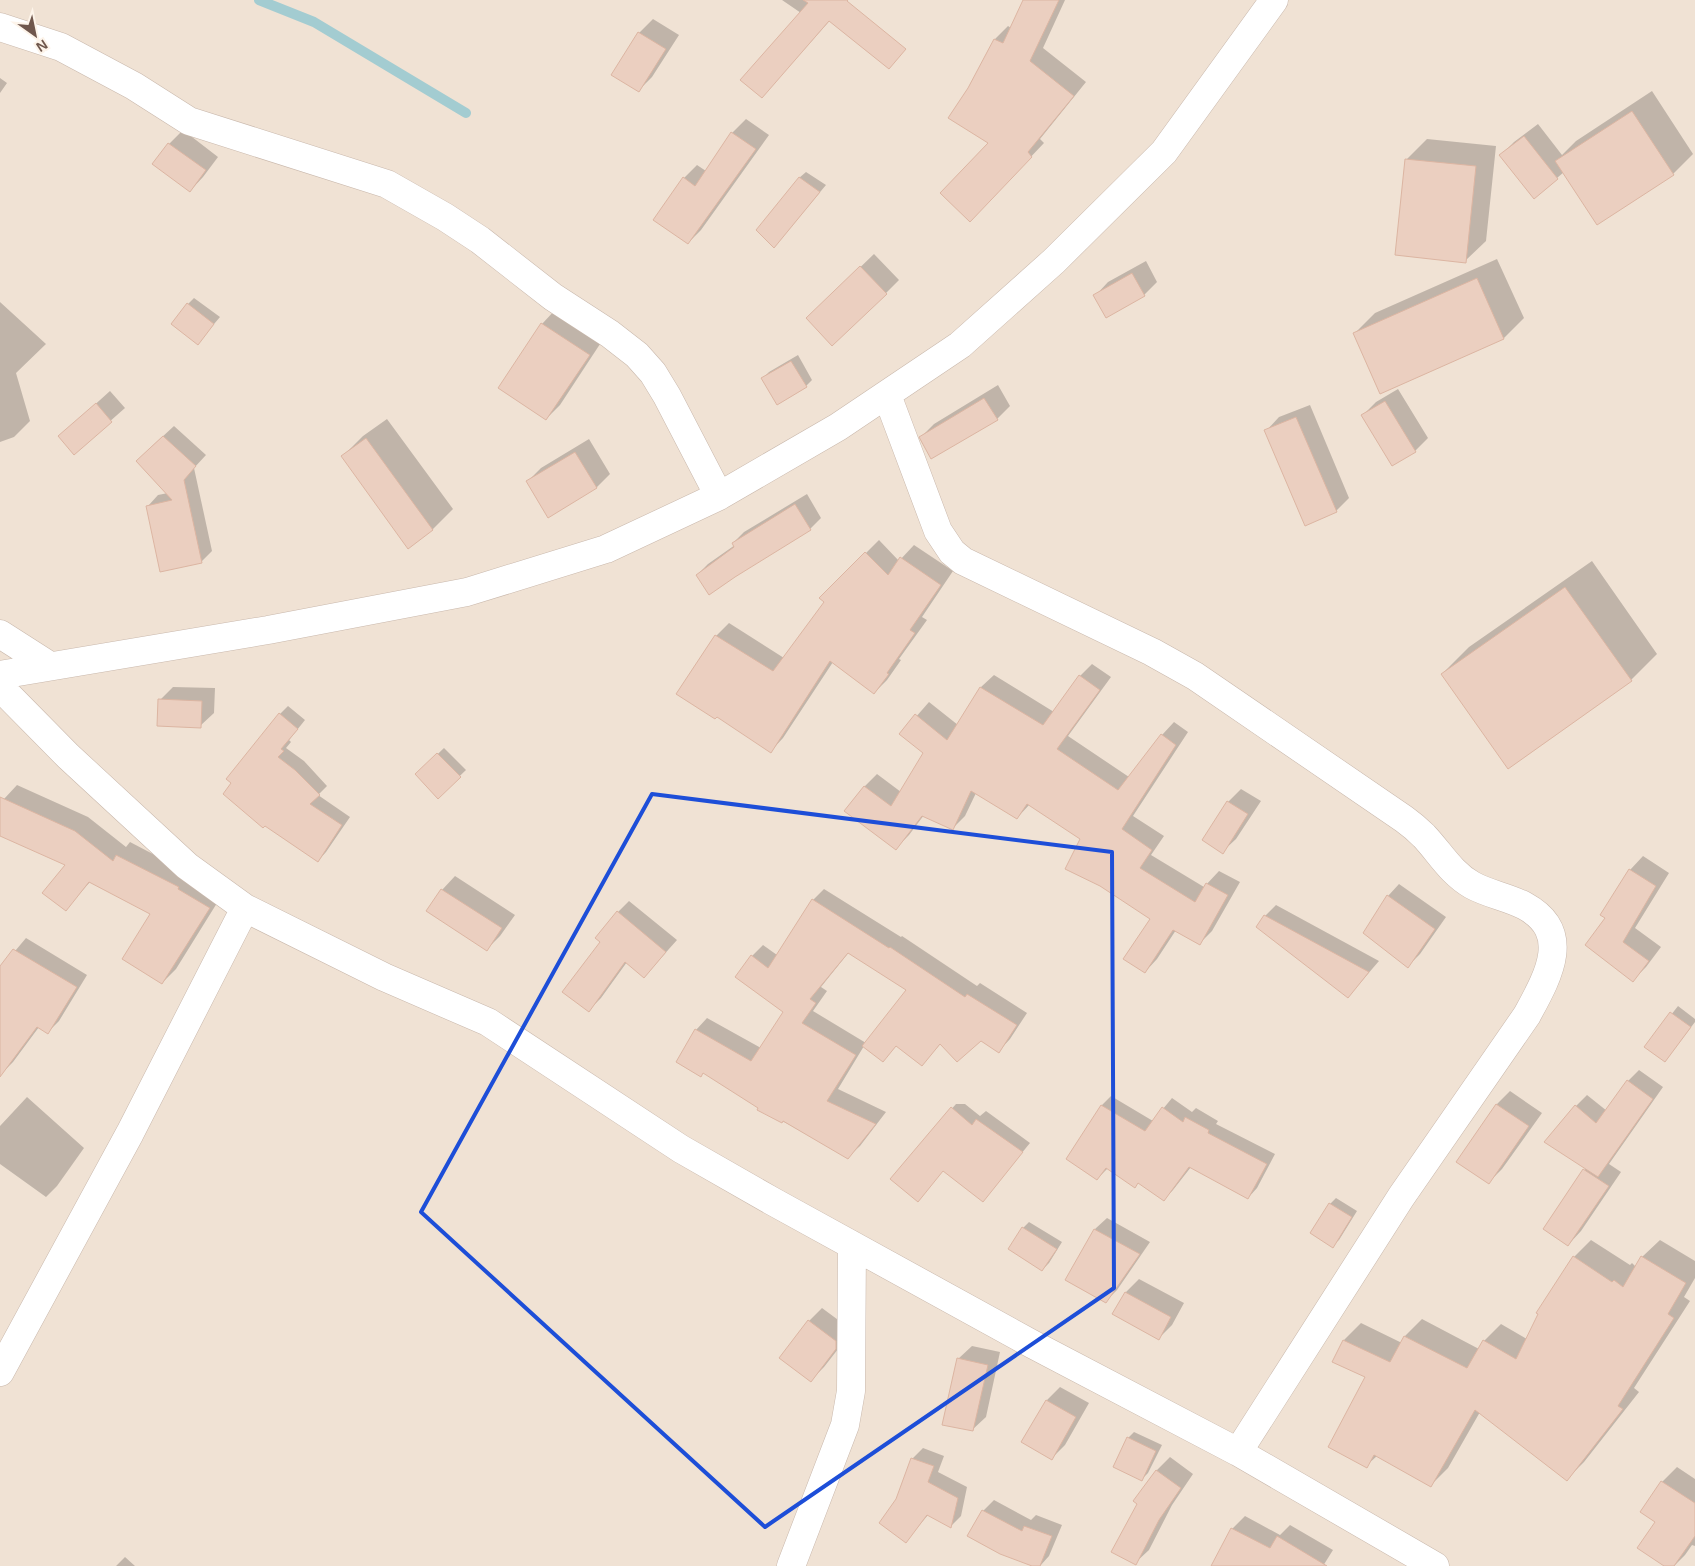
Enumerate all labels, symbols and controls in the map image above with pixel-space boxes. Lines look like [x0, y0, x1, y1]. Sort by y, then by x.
north arrow [10, 10, 60, 60]
text: N [33, 36, 51, 55]

